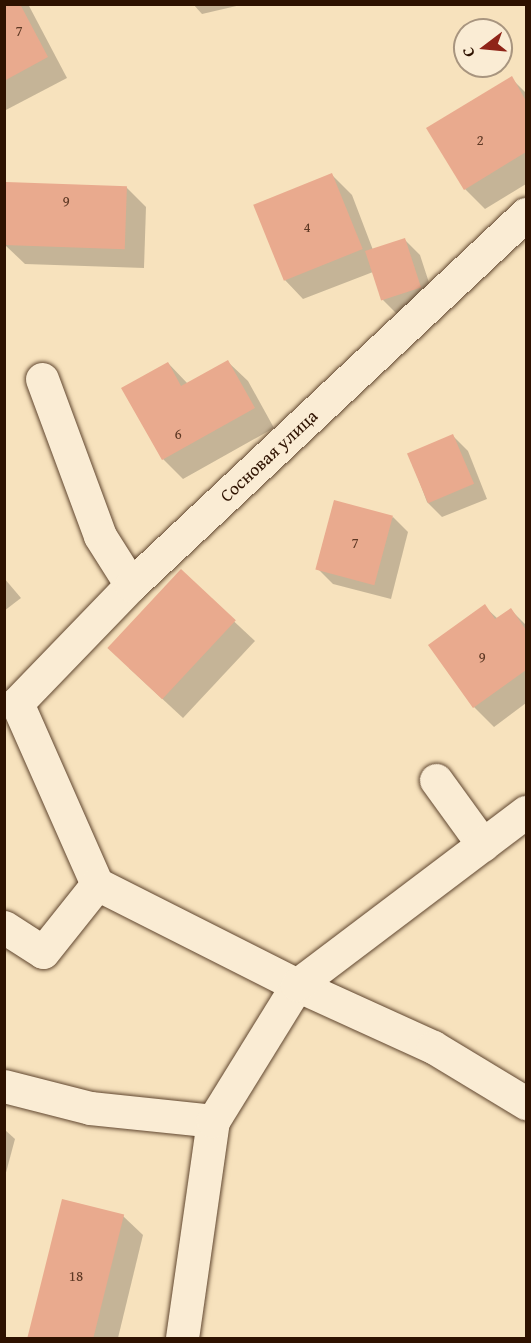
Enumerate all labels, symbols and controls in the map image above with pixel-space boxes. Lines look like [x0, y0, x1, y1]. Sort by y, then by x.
north arrow [453, 18, 513, 78]
house number: 7 [15, 22, 23, 40]
text: С [455, 45, 480, 60]
house number: 2 [476, 131, 484, 149]
house number: 9 [62, 192, 70, 210]
house number: 4 [303, 218, 311, 236]
street label: Сосновая улица [216, 405, 322, 507]
house number: 6 [174, 425, 182, 443]
house number: 7 [351, 534, 359, 552]
house number: 9 [478, 648, 486, 666]
house number: 18 [69, 1267, 83, 1285]

